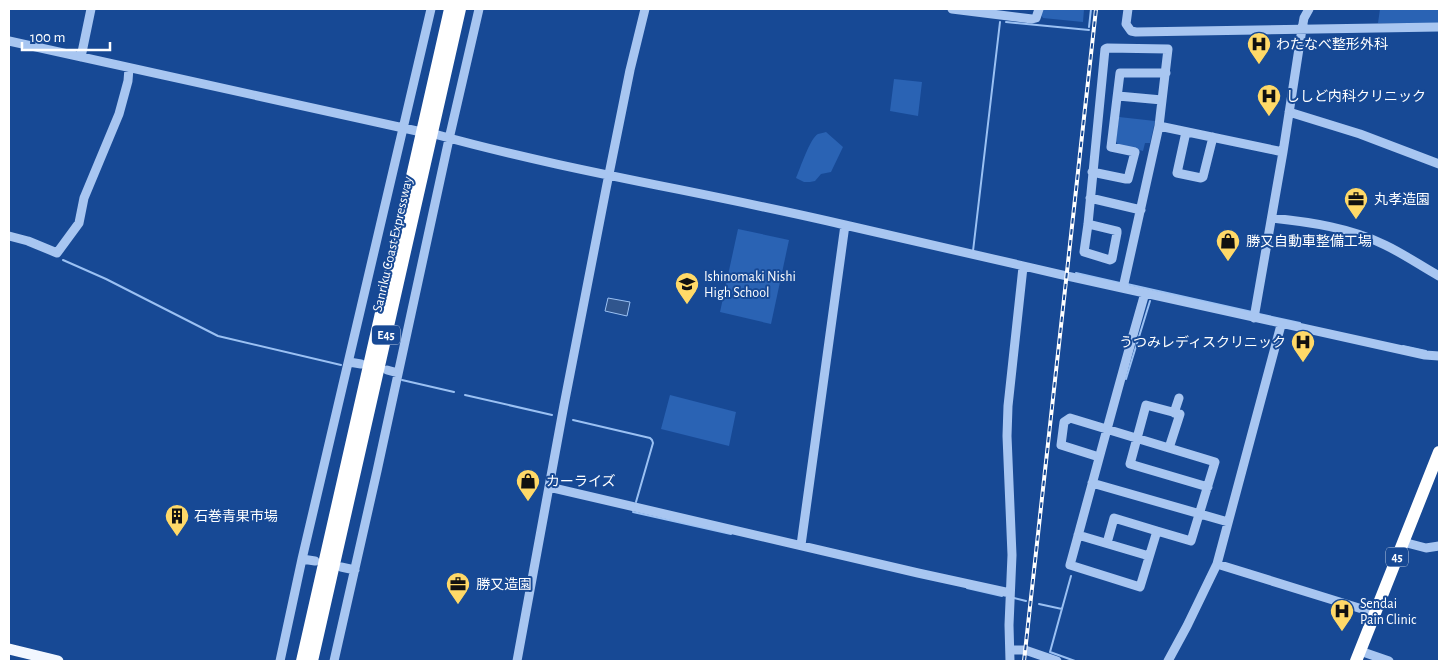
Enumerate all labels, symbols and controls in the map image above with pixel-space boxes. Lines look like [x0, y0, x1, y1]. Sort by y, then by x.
scale bar [22, 20, 110, 52]
text: 100 m [30, 30, 65, 45]
hospital icon: わたなべ整形外科 [1246, 31, 1272, 65]
place label: わたなべ整形外科 [1276, 36, 1388, 52]
hospital icon: ししど内科クリニック [1256, 83, 1282, 117]
place label: ししど内科クリニック [1286, 89, 1426, 104]
street label: Sanriku Coast Expressway [371, 175, 415, 313]
office icon: 丸孝造園 [1343, 186, 1369, 220]
place label: 丸孝造園 [1374, 192, 1430, 207]
shop icon: 勝又自動車整備工場 [1215, 228, 1241, 262]
place label: 勝又自動車整備工場 [1246, 234, 1372, 249]
place label: Ishinomaki Nishi High School [704, 270, 796, 300]
school or university icon: Ishinomaki Nishi High School [674, 271, 700, 305]
road number: E45 [372, 326, 400, 344]
hospital icon: うつみレディスクリニック [1290, 329, 1316, 363]
place label: うつみレディスクリニック [1119, 335, 1286, 350]
shop icon: カーライズ [515, 468, 541, 502]
place label: カーライズ [546, 473, 616, 489]
building icon: 石巻青果市場 [164, 503, 190, 537]
place label: 石巻青果市場 [194, 509, 278, 524]
road number: 45 [1386, 548, 1408, 566]
office icon: 勝又造園 [445, 571, 471, 605]
place label: 勝又造園 [476, 577, 532, 592]
place label: Sendai Pain Clinic [1360, 597, 1417, 627]
hospital icon: Sendai Pain Clinic [1329, 598, 1355, 632]

